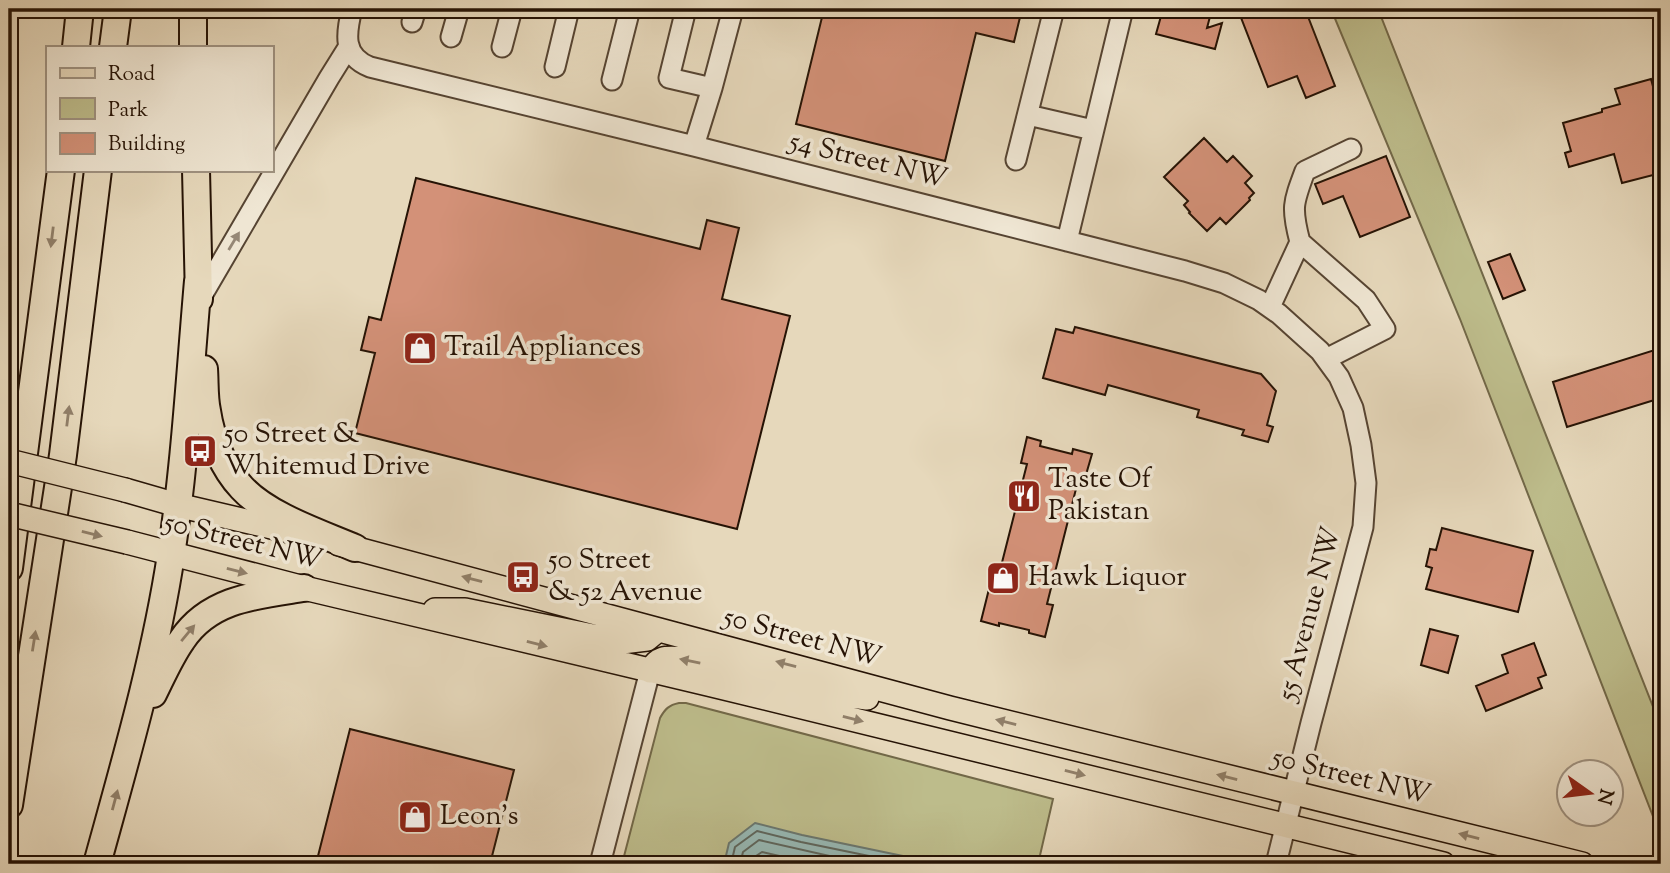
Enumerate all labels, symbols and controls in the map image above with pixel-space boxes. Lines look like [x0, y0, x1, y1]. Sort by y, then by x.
legend [46, 46, 273, 172]
text: Road [108, 60, 155, 90]
text: Park [108, 96, 149, 126]
street label: 54 Street NW [783, 122, 951, 200]
text: Building [108, 130, 185, 160]
one-way arrow [47, 227, 58, 249]
one-way arrow [227, 232, 240, 251]
place label: Trail Appliances [444, 328, 641, 368]
shop icon: Trail Appliances [401, 329, 439, 367]
one-way arrow [62, 405, 73, 427]
place label: 50 Street & Whitemud Drive [222, 415, 430, 487]
bus stop icon: 50 Street & Whitemud Drive [181, 432, 219, 470]
place label: Taste Of Pakistan [1048, 460, 1153, 532]
restaurant icon: Taste Of Pakistan [1005, 477, 1043, 515]
street label: 50 Street NW [158, 503, 326, 581]
street label: 55 Avenue NW [1267, 523, 1352, 707]
one-way arrow [81, 529, 103, 540]
place label: 50 Street & 52 Avenue [546, 541, 703, 613]
bus stop icon: 50 Street & 52 Avenue [504, 558, 542, 596]
place label: Hawk Liquor [1028, 558, 1187, 598]
shop icon: Hawk Liquor [984, 559, 1022, 597]
one-way arrow [227, 566, 249, 577]
one-way arrow [461, 573, 483, 584]
street label: 50 Street NW [717, 597, 885, 678]
one-way arrow [180, 625, 195, 642]
one-way arrow [29, 630, 40, 652]
one-way arrow [526, 639, 548, 650]
one-way arrow [679, 655, 701, 666]
one-way arrow [775, 658, 797, 669]
one-way arrow [843, 714, 865, 725]
one-way arrow [995, 716, 1017, 727]
street label: 50 Street NW [1266, 738, 1434, 816]
north arrow [1554, 758, 1624, 828]
one-way arrow [1064, 768, 1086, 779]
one-way arrow [1216, 771, 1238, 782]
text: N [1589, 786, 1619, 807]
one-way arrow [110, 789, 120, 810]
place label: Leon's [440, 797, 519, 837]
shop icon: Leon's [396, 798, 434, 836]
one-way arrow [1457, 830, 1479, 841]

